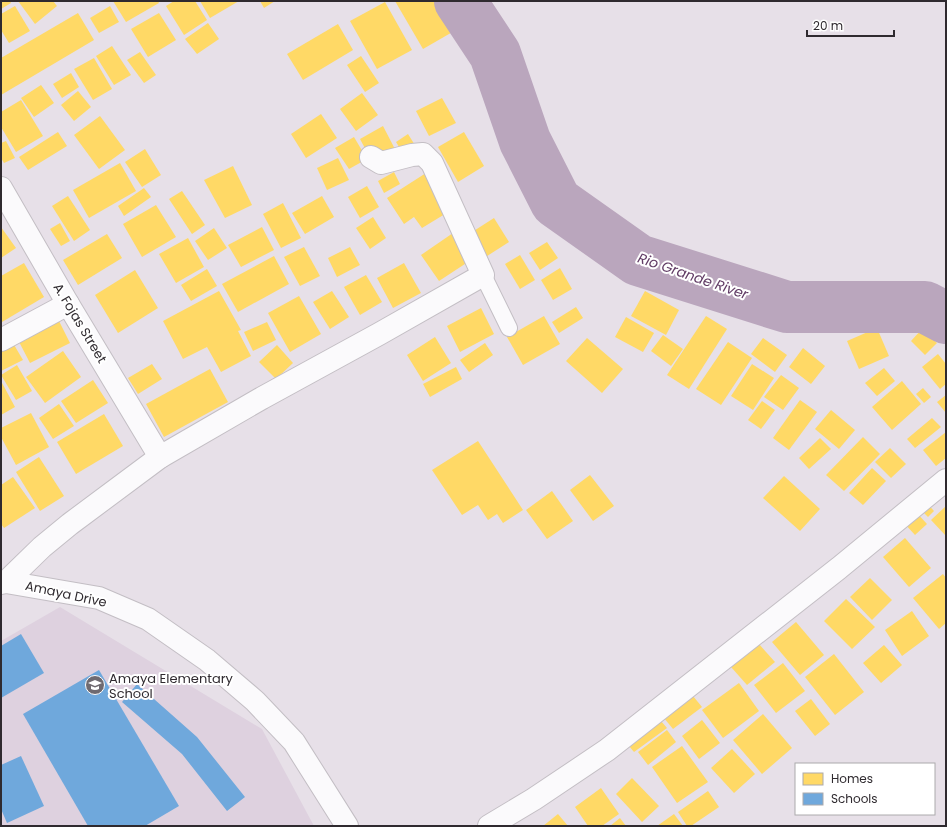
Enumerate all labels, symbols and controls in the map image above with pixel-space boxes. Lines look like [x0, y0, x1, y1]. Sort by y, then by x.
scale bar [807, 12, 894, 38]
text: 20 m [813, 17, 843, 34]
water label: Rio Grande River [635, 248, 752, 305]
street label: A. Fojas Street [49, 279, 112, 367]
street label: Amaya Drive [23, 576, 109, 612]
place label: Amaya Elementary School [109, 669, 234, 703]
school or university icon: Amaya Elementary School [84, 674, 106, 696]
legend [795, 763, 935, 815]
text: Homes [831, 770, 873, 787]
text: Schools [831, 790, 878, 807]

